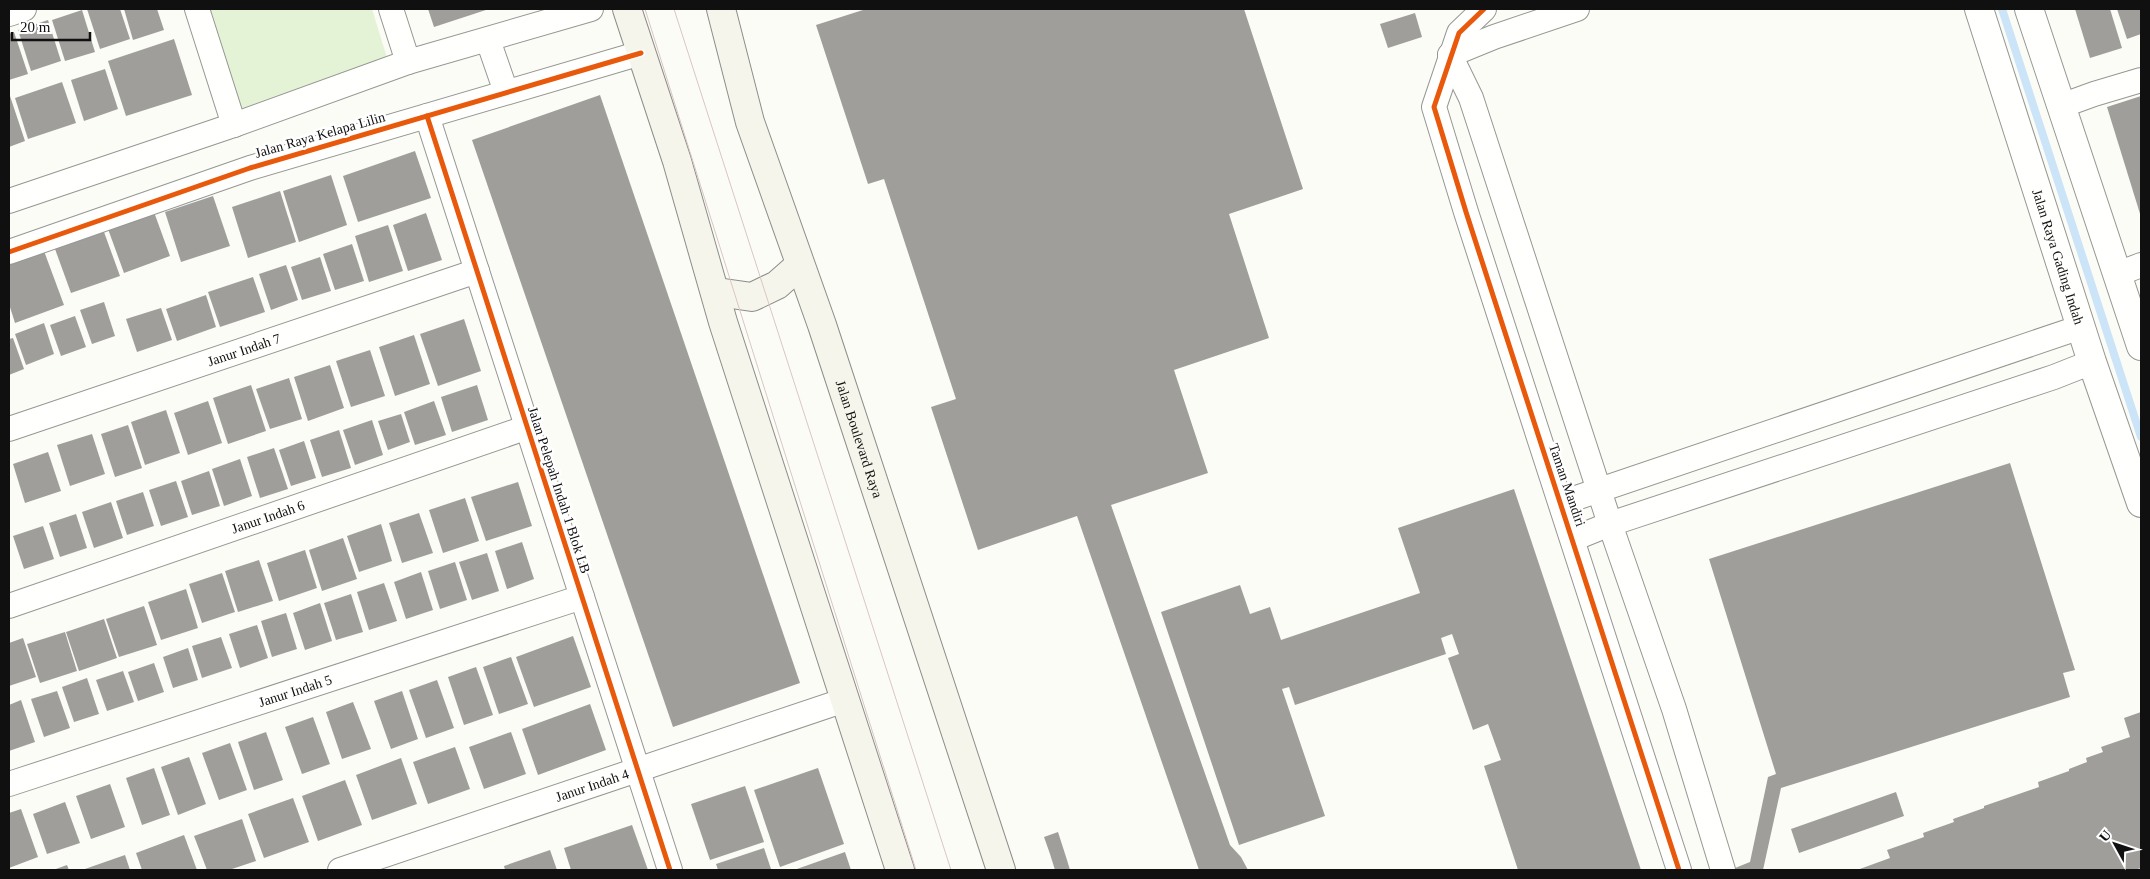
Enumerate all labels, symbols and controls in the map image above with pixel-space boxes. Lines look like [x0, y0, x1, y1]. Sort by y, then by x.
scale bar [12, 10, 90, 42]
text: 20 m [20, 19, 51, 35]
street label: Jalan Raya Kelapa Lilin [253, 109, 387, 161]
street label: Jalan Raya Gading Indah [2030, 187, 2087, 326]
street label: Janur Indah 7 [205, 330, 282, 369]
street label: Jalan Boulevard Raya [833, 378, 886, 500]
street label: Jalan Pelepah Indah 1 Blok LB [525, 405, 593, 575]
street label: Taman Mandiri [1546, 442, 1588, 528]
street label: Janur Indah 6 [230, 497, 307, 536]
street label: Janur Indah 5 [257, 672, 334, 710]
street label: Janur Indah 4 [554, 766, 631, 804]
north arrow [2090, 819, 2140, 869]
text: U [2096, 827, 2114, 845]

